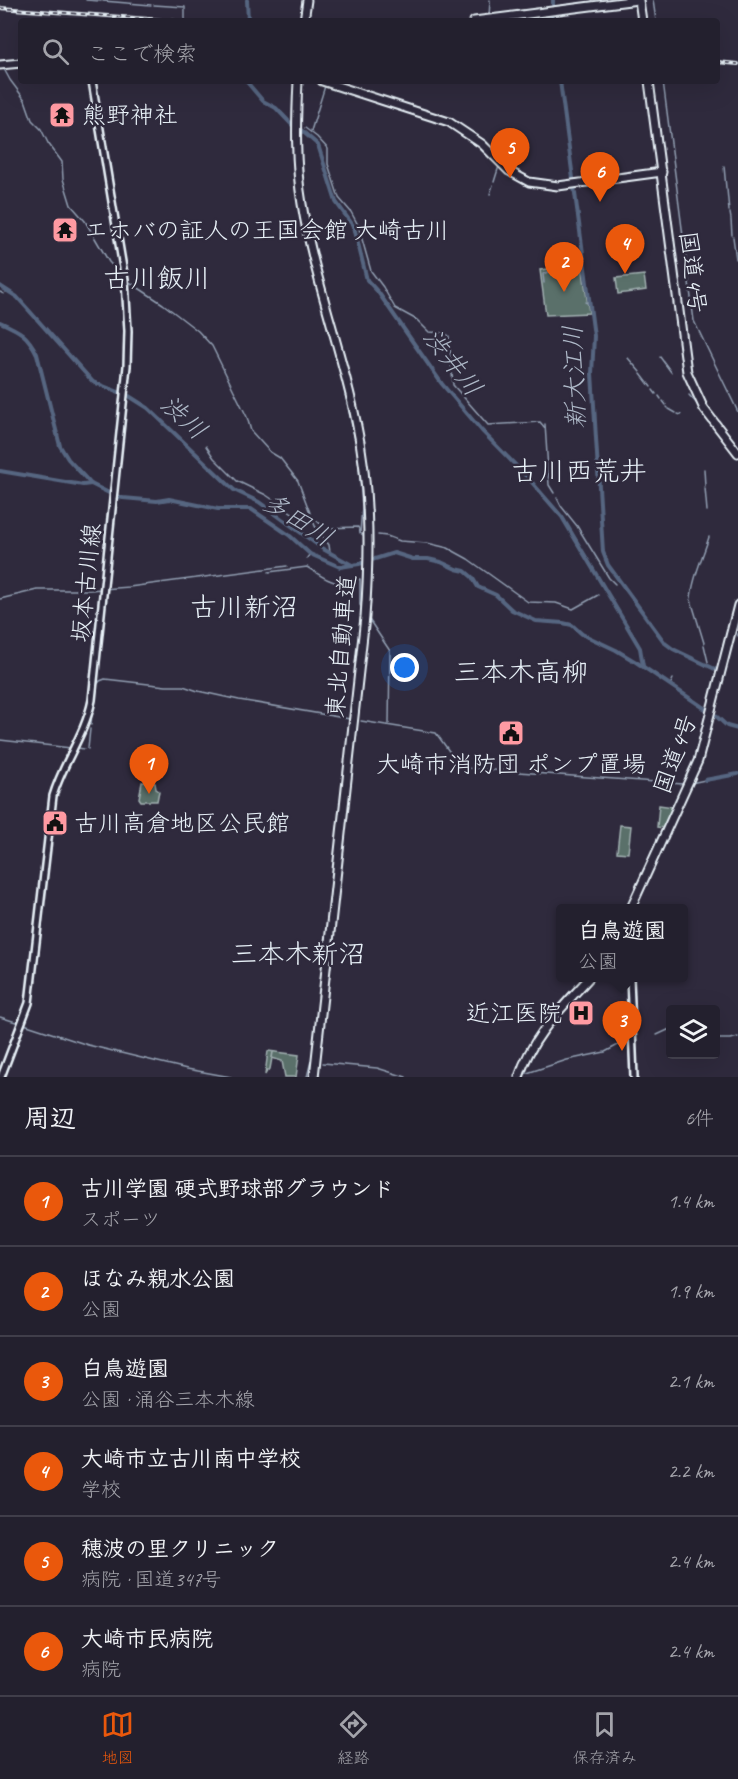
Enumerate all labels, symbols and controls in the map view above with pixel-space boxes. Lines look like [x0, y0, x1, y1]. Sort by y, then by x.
search box [18, 18, 720, 84]
icon: search [39, 35, 72, 68]
text: ここで検索 [87, 40, 197, 68]
temple icon: 熊野神社 [47, 100, 77, 130]
place label: 熊野神社 [82, 100, 178, 130]
pin: 5 [490, 128, 530, 178]
pin: 6 [580, 152, 620, 202]
temple icon: エホバの証人の王国会館 大崎古川 [50, 215, 80, 245]
place label: エホバの証人の王国会館 大崎古川 [84, 215, 450, 245]
pin: 4 [606, 224, 644, 274]
street label: 国道4号 [673, 229, 713, 315]
pin: 2 [544, 242, 584, 292]
district label: 古川飯川 [103, 261, 211, 295]
water label: 渋井川 [416, 321, 490, 403]
water label: 新大江川 [556, 324, 593, 430]
water label: 渋川 [153, 388, 214, 447]
district label: 古川西荒井 [512, 454, 647, 488]
water label: 多田川 [256, 485, 340, 554]
street label: 坂本古川線 [65, 522, 107, 644]
street label: 東北自動車道 [320, 573, 362, 719]
district label: 古川新沼 [190, 590, 298, 624]
your location [390, 653, 419, 682]
district label: 三本木高柳 [454, 655, 589, 689]
street label: 国道4号 [647, 710, 703, 798]
public building icon: 大崎市消防団 ポンプ置場 [496, 718, 526, 748]
pin: 1 [130, 744, 168, 794]
place label: 大崎市消防団 ポンプ置場 [376, 749, 646, 779]
public building icon: 古川高倉地区公民館 [40, 808, 70, 838]
place label: 古川高倉地区公民館 [74, 808, 290, 838]
popup [556, 904, 688, 982]
text: 白鳥遊園 [578, 917, 666, 945]
district label: 三本木新沼 [231, 937, 366, 971]
text: 公園 [578, 949, 618, 974]
place label: 近江医院 [466, 998, 562, 1028]
hospital icon: 近江医院 [566, 998, 596, 1028]
pin: 3 [602, 1002, 642, 1051]
map controls [666, 1005, 720, 1059]
button: layers [666, 1005, 720, 1059]
text: 周辺 [24, 1102, 76, 1135]
text: 6件 [685, 1106, 714, 1131]
text: 古川学園 硬式野球部グラウンド [81, 1175, 394, 1203]
text: 1 [39, 1189, 48, 1214]
text: 1.4 km [668, 1189, 714, 1214]
text: スポーツ [81, 1207, 161, 1232]
text: ほなみ親水公園 [81, 1265, 235, 1293]
text: 2 [39, 1279, 48, 1304]
text: 1.9 km [668, 1279, 714, 1304]
text: 公園 [81, 1297, 121, 1322]
text: 白鳥遊園 [81, 1355, 169, 1383]
text: 3 [39, 1369, 48, 1394]
text: 2.1 km [668, 1369, 714, 1394]
text: 公園 · 涌谷三本木線 [81, 1387, 254, 1412]
text: 大崎市立古川南中学校 [81, 1445, 301, 1473]
text: 4 [39, 1459, 48, 1484]
text: 2.2 km [668, 1459, 714, 1484]
text: 学校 [81, 1477, 121, 1502]
text: 穂波の里クリニック [81, 1535, 279, 1563]
text: 5 [39, 1549, 48, 1574]
text: 2.4 km [668, 1549, 714, 1574]
text: 病院 · 国道347号 [81, 1567, 221, 1592]
text: 大崎市民病院 [81, 1625, 213, 1653]
text: 6 [39, 1639, 48, 1664]
text: 2.4 km [668, 1639, 714, 1664]
text: 病院 [81, 1657, 121, 1682]
tab: 地図 [101, 1708, 134, 1768]
tab: 経路 [337, 1708, 370, 1768]
tab: 保存済み [573, 1708, 637, 1768]

